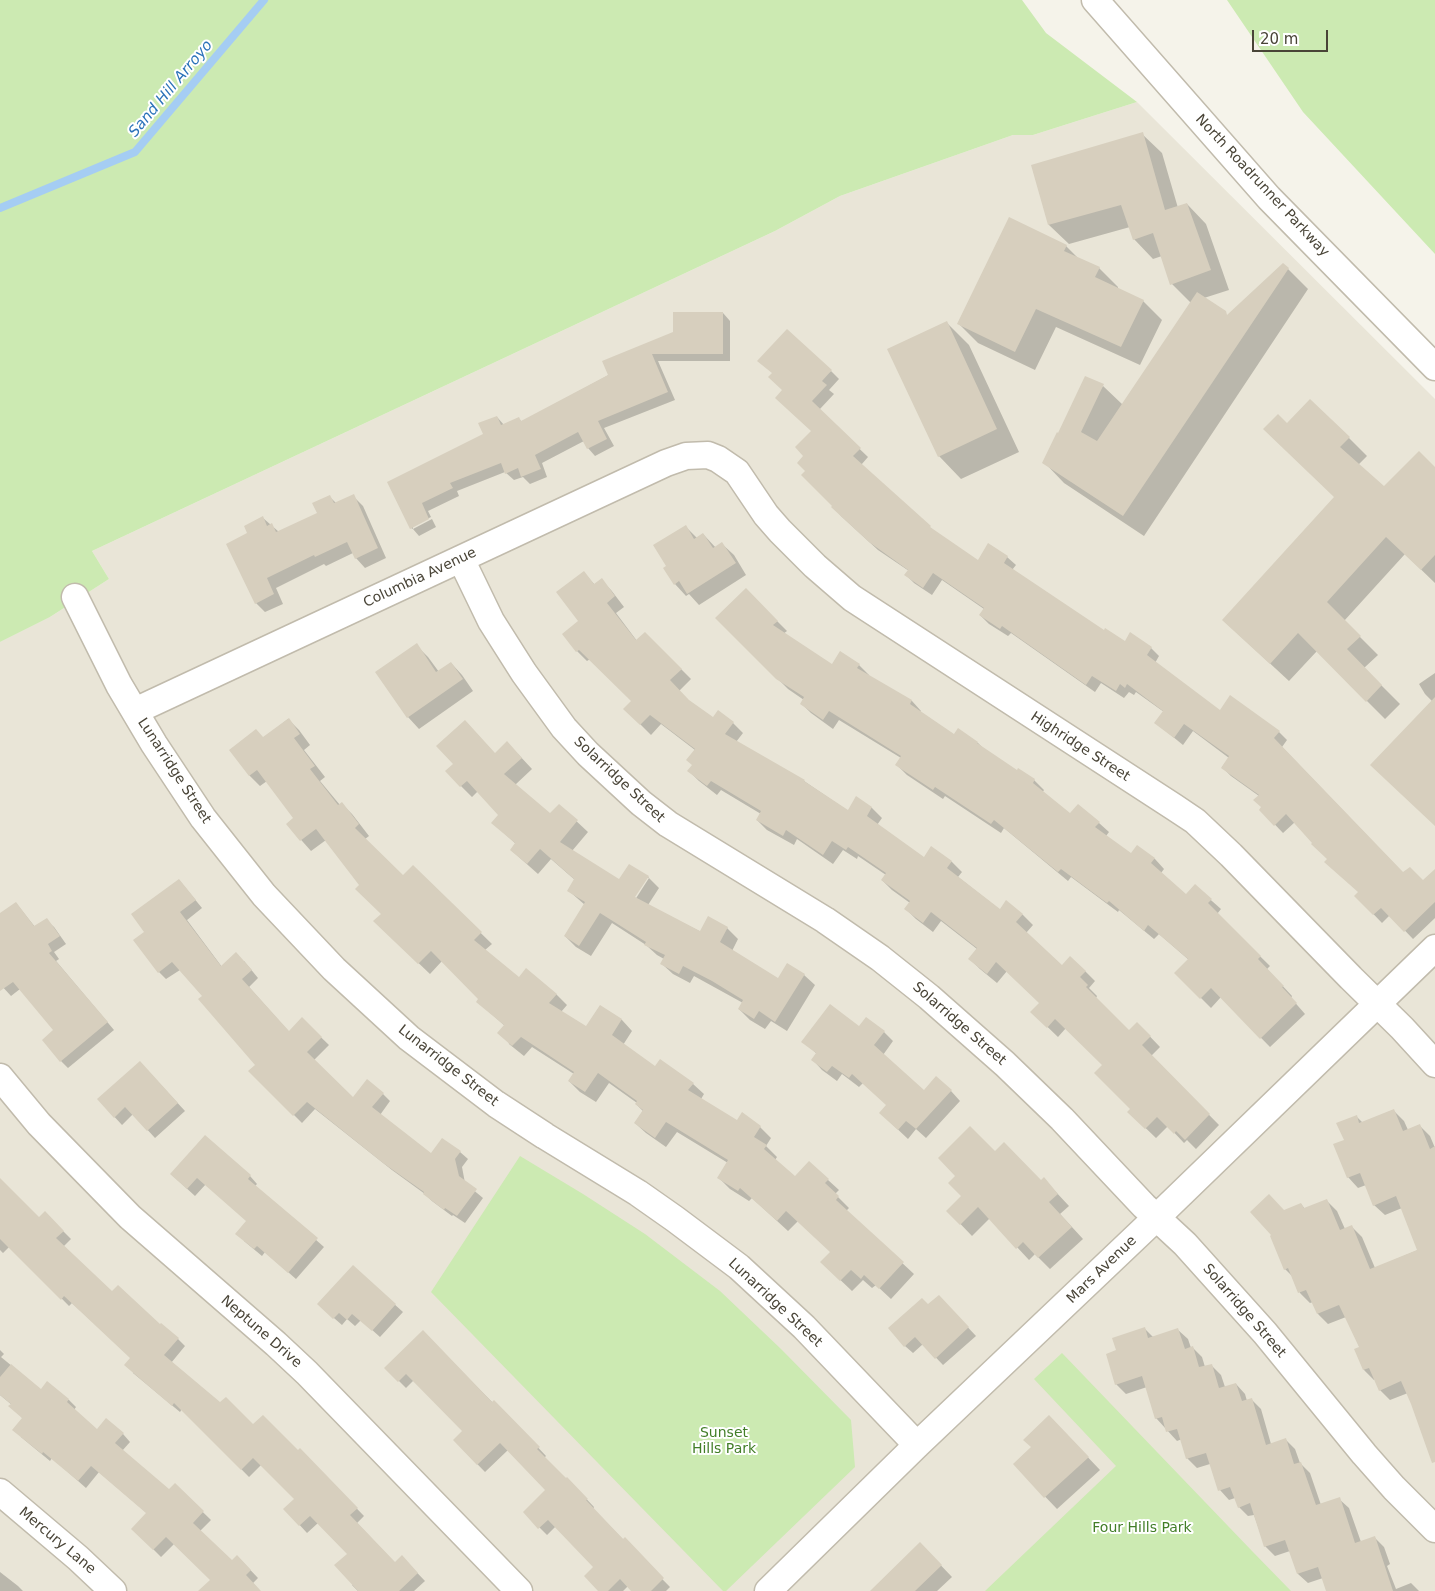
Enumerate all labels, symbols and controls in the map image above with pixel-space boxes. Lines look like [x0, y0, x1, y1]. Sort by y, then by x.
scale bar [1255, 20, 1331, 52]
text: 20 m [1260, 30, 1298, 48]
water label: Sand Hill Arroyo [125, 37, 217, 141]
street label: North Roadrunner Parkway [1192, 111, 1332, 261]
street label: Columbia Avenue [361, 544, 479, 612]
street label: Highridge Street [1027, 709, 1133, 785]
street label: Lunarridge Street [134, 715, 214, 827]
street label: Solarridge Street [570, 733, 668, 827]
street label: Solarridge Street [909, 979, 1009, 1069]
street label: Lunarridge Street [395, 1022, 501, 1110]
street label: Mars Avenue [1064, 1233, 1140, 1307]
street label: Lunarridge Street [725, 1255, 825, 1351]
street label: Solarridge Street [1199, 1261, 1289, 1361]
street label: Neptune Drive [217, 1292, 305, 1372]
park label: Sunset Hills Park [692, 1425, 756, 1458]
street label: Mercury Lane [15, 1504, 99, 1578]
park label: Four Hills Park [1092, 1520, 1192, 1536]

